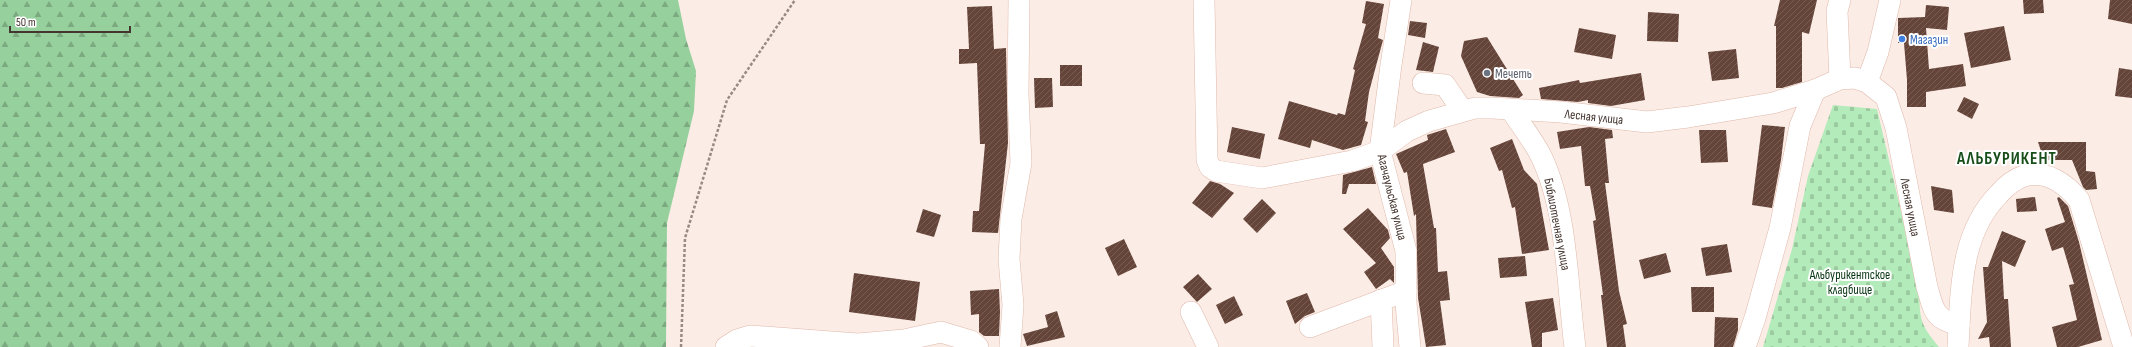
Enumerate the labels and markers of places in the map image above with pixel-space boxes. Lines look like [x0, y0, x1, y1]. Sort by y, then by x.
place label: Магазин [1910, 32, 1948, 48]
marker: Магазин [1897, 34, 1907, 44]
place label: Мечеть [1495, 66, 1532, 82]
marker: Мечеть [1482, 68, 1492, 78]

